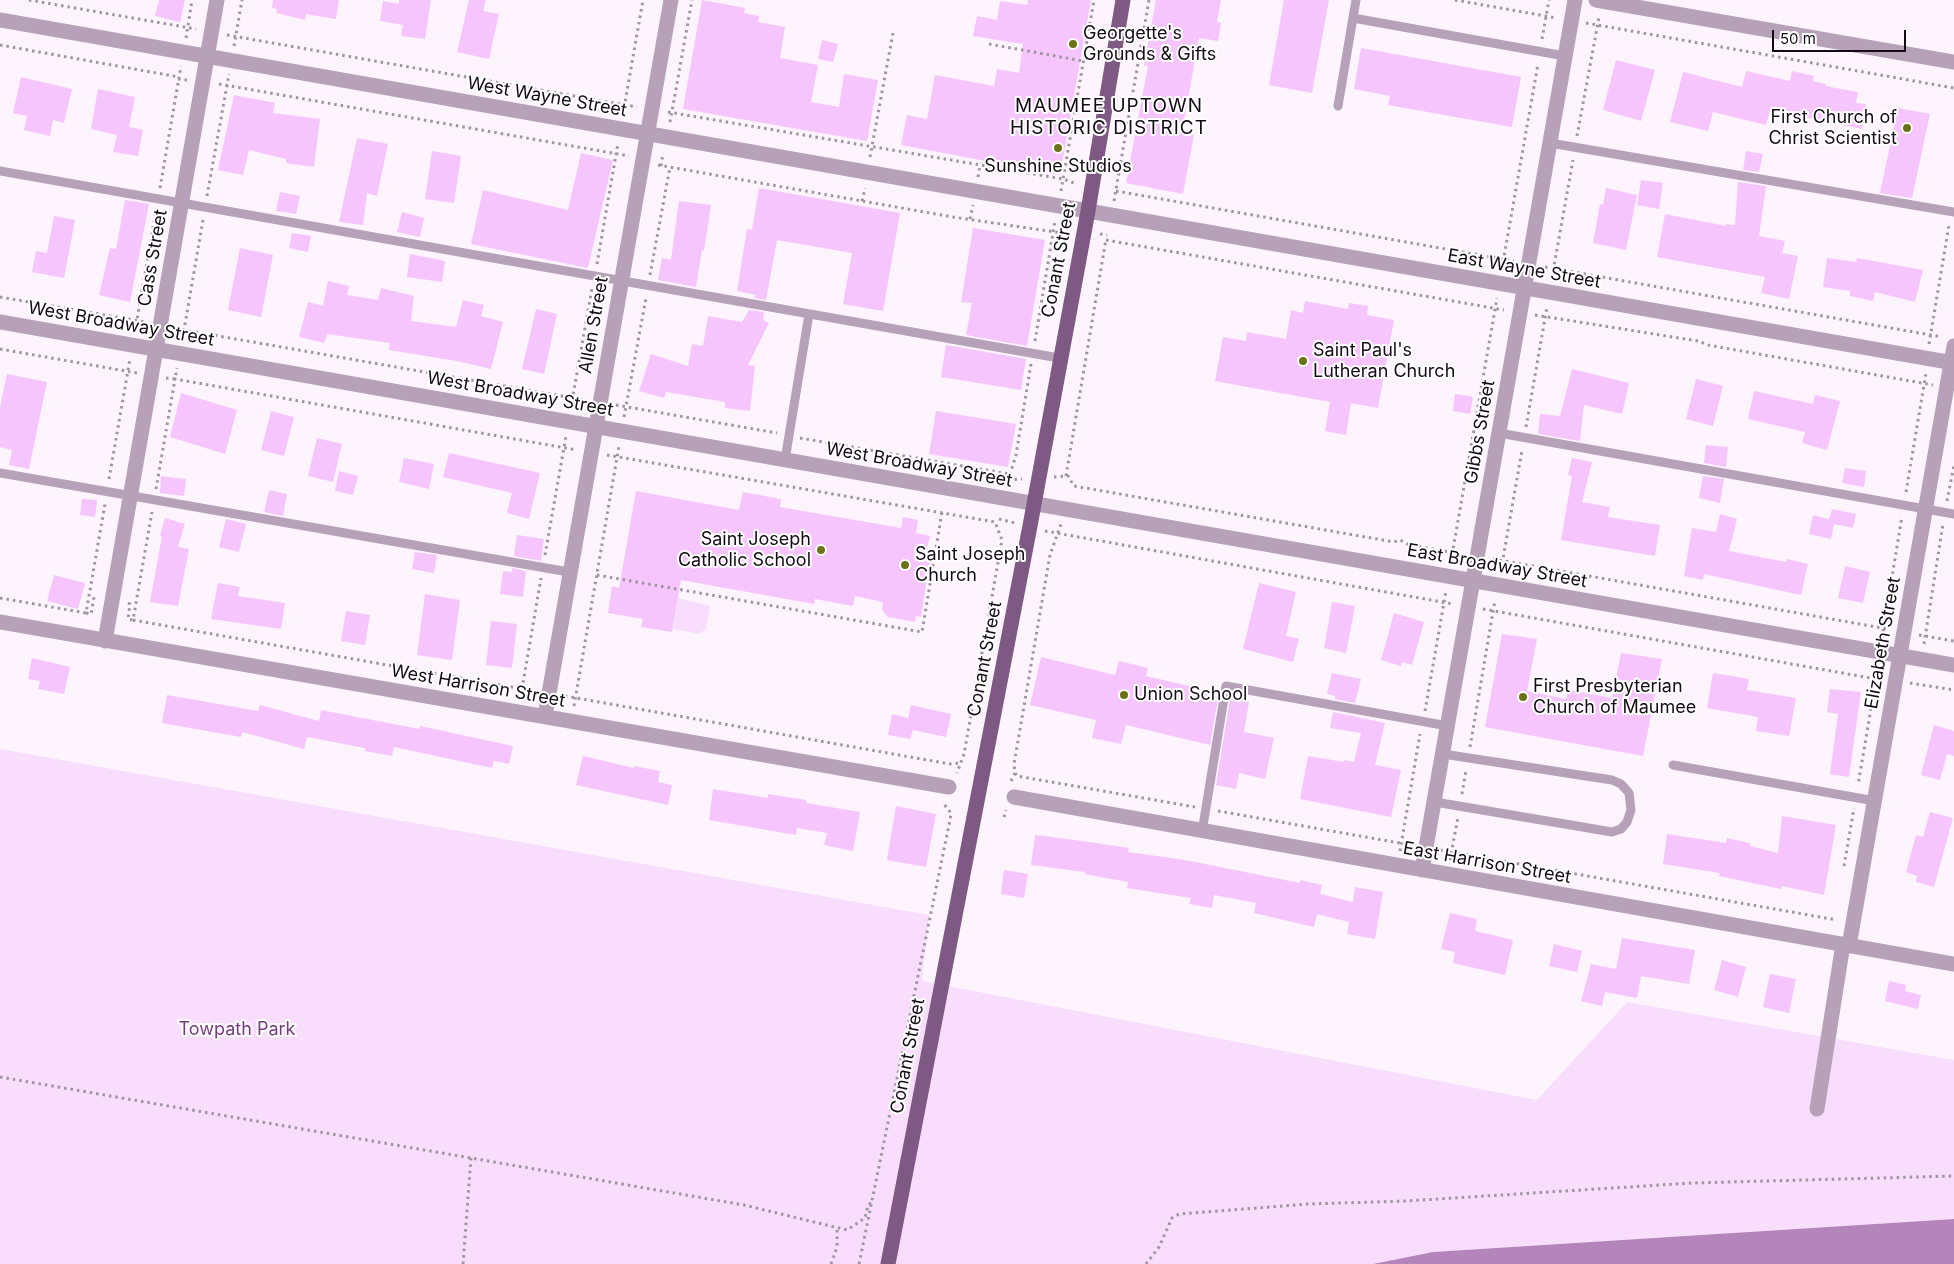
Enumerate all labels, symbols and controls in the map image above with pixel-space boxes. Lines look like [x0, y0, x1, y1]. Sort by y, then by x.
scale bar [1774, 20, 1908, 52]
place label: Georgette's Grounds & Gifts [1083, 23, 1216, 66]
text: 50 m [1780, 29, 1816, 48]
marker: Georgette's Grounds & Gifts [1067, 38, 1079, 50]
street label: West Wayne Street [466, 72, 628, 122]
district label: MAUMEE UPTOWN HISTORIC DISTRICT [1008, 95, 1210, 139]
place label: First Church of Christ Scientist [1768, 107, 1897, 150]
marker: First Church of Christ Scientist [1901, 122, 1913, 134]
marker: Sunshine Studios [1052, 142, 1064, 154]
place label: Sunshine Studios [984, 156, 1132, 178]
street label: Conant Street [1037, 200, 1081, 320]
street label: Cass Street [134, 208, 172, 308]
street label: East Wayne Street [1446, 245, 1602, 293]
street label: Allen Street [575, 275, 613, 375]
street label: West Broadway Street [26, 297, 216, 351]
place label: Saint Paul's Lutheran Church [1313, 340, 1455, 382]
marker: Saint Paul's Lutheran Church [1297, 355, 1309, 367]
street label: West Broadway Street [425, 367, 615, 421]
street label: Gibbs Street [1460, 378, 1500, 486]
street label: West Broadway Street [824, 438, 1014, 492]
place label: Saint Joseph Catholic School [678, 529, 811, 572]
street label: East Broadway Street [1405, 540, 1589, 592]
marker: Saint Joseph Catholic School [815, 544, 827, 556]
place label: Saint Joseph Church [915, 544, 1025, 586]
marker: Saint Joseph Church [899, 559, 911, 571]
street label: Elizabeth Street [1861, 575, 1905, 711]
street label: Conant Street [963, 599, 1007, 719]
street label: West Harrison Street [389, 660, 567, 712]
place label: First Presbyterian Church of Maumee [1533, 676, 1696, 719]
place label: Union School [1134, 684, 1247, 706]
marker: Union School [1118, 689, 1130, 701]
marker: First Presbyterian Church of Maumee [1517, 691, 1529, 703]
street label: East Harrison Street [1401, 838, 1573, 888]
street label: Conant Street [886, 996, 930, 1116]
park label: Towpath Park [179, 1019, 295, 1041]

